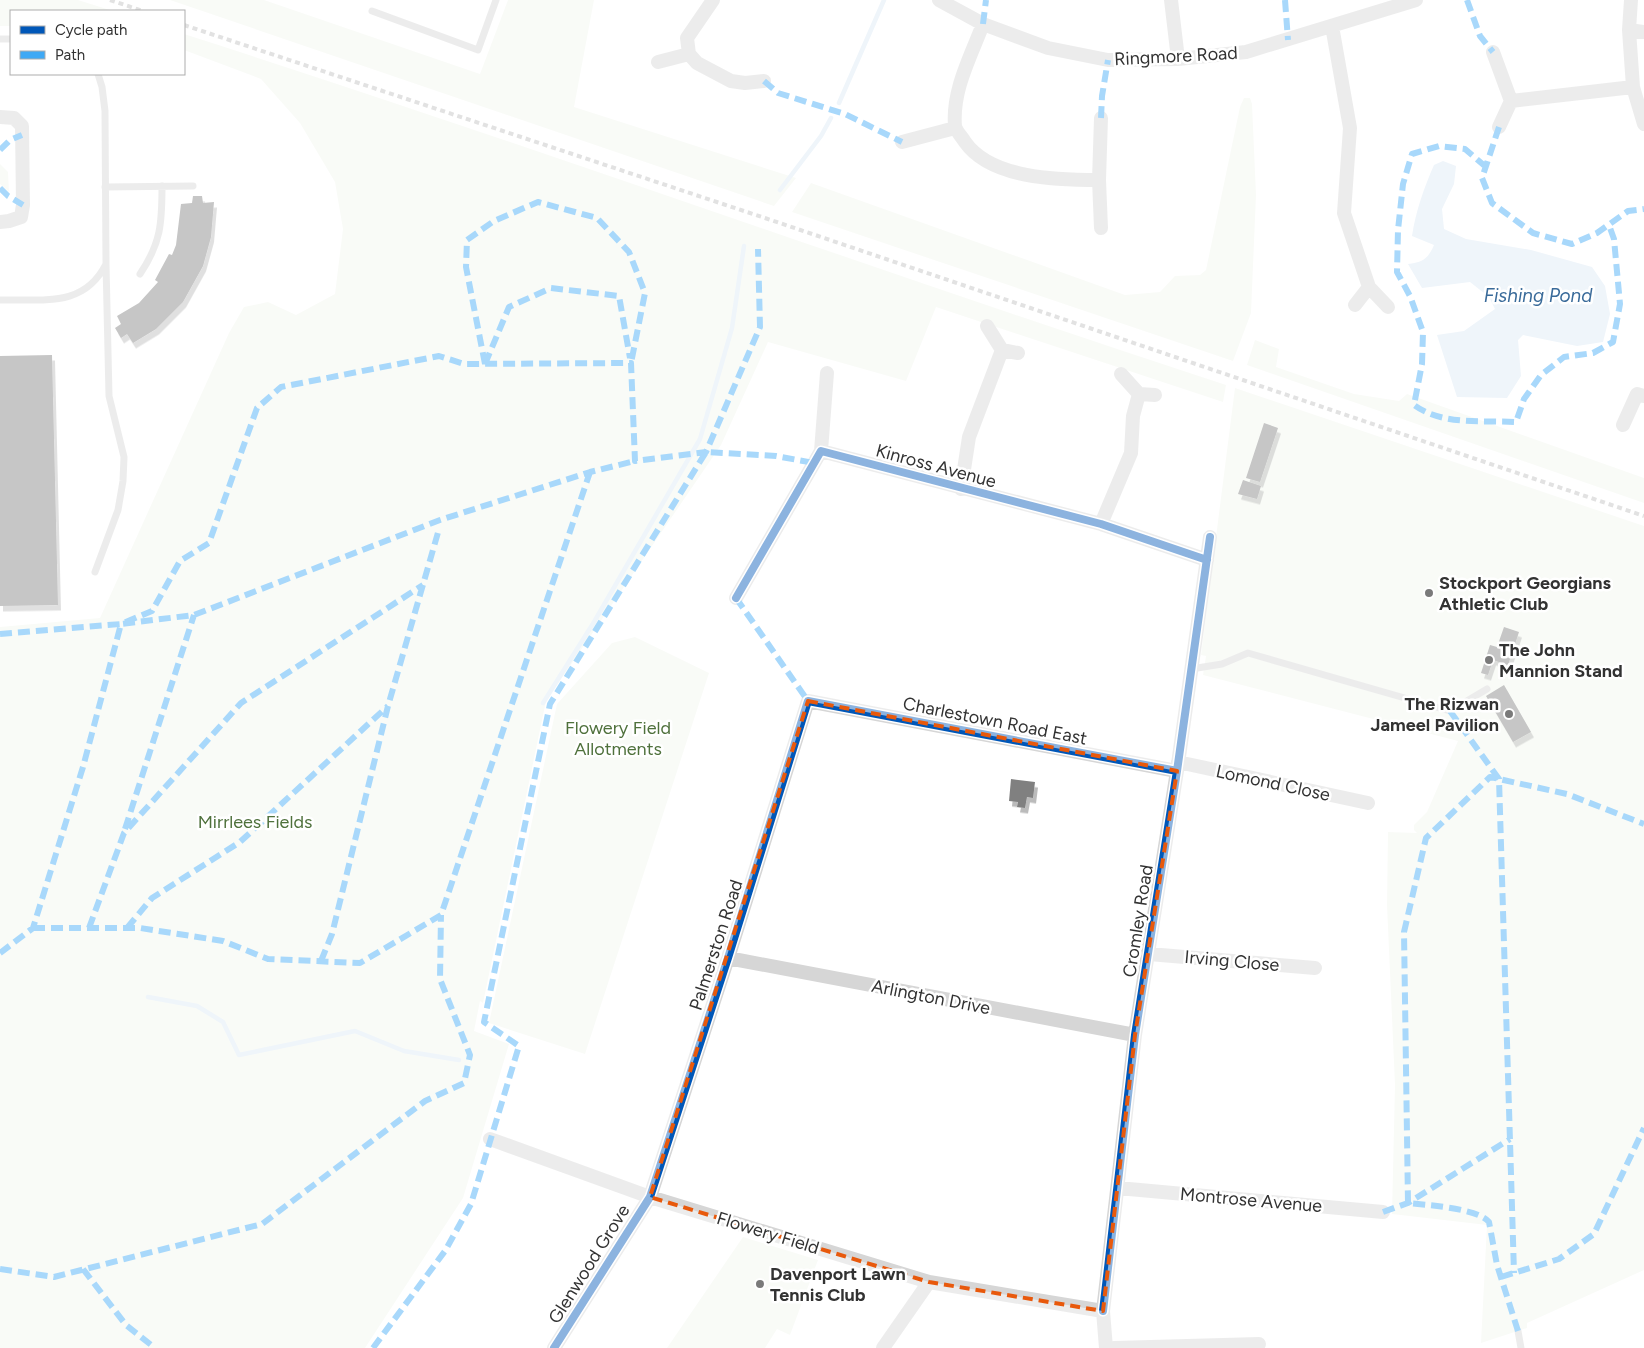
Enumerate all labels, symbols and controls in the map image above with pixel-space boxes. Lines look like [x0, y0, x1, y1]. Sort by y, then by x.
legend [10, 10, 185, 75]
text: Cycle path [55, 21, 127, 39]
street label: Ringmore Road [1114, 42, 1238, 70]
text: Path [55, 46, 85, 64]
water label: Fishing Pond [1484, 284, 1593, 307]
street label: Kinross Avenue [873, 439, 999, 493]
place label: Stockport Georgians Athletic Club [1439, 572, 1612, 615]
marker: Stockport Georgians Athletic Club [1423, 587, 1435, 599]
place label: The John Mannion Stand [1499, 639, 1623, 682]
marker: The John Mannion Stand [1483, 654, 1495, 666]
street label: Charlestown Road East [901, 692, 1089, 750]
place label: The Rizwan Jameel Pavilion [1371, 693, 1499, 736]
marker: The Rizwan Jameel Pavilion [1503, 708, 1515, 720]
park label: Flowery Field Allotments [565, 717, 671, 760]
street label: Lomond Close [1214, 760, 1332, 806]
park label: Mirrlees Fields [198, 811, 312, 833]
street label: Cromley Road [1118, 863, 1158, 979]
street label: Palmerston Road [685, 877, 747, 1013]
street label: Irving Close [1184, 946, 1281, 976]
street label: Arlington Drive [870, 975, 992, 1019]
street label: Montrose Avenue [1179, 1183, 1323, 1217]
street label: Glenwood Grove [544, 1200, 634, 1328]
street label: Flowery Field [714, 1207, 822, 1259]
place label: Davenport Lawn Tennis Club [770, 1263, 906, 1306]
marker: Davenport Lawn Tennis Club [754, 1278, 766, 1290]

